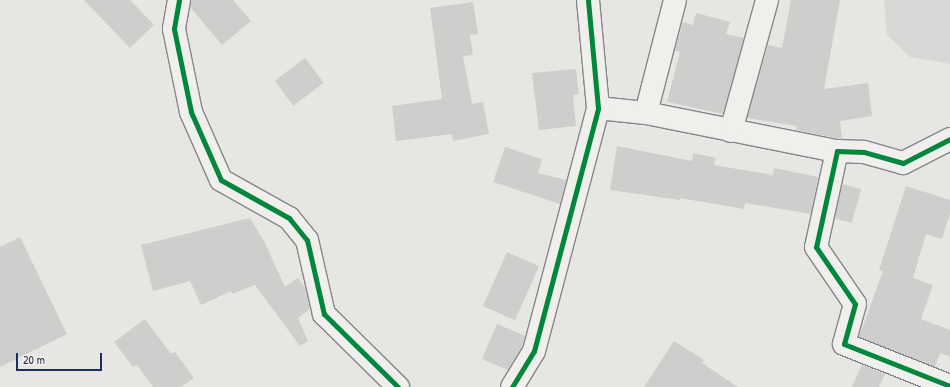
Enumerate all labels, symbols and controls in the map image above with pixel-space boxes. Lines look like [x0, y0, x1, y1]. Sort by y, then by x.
scale bar [18, 345, 104, 371]
text: 20 m [23, 351, 45, 368]

